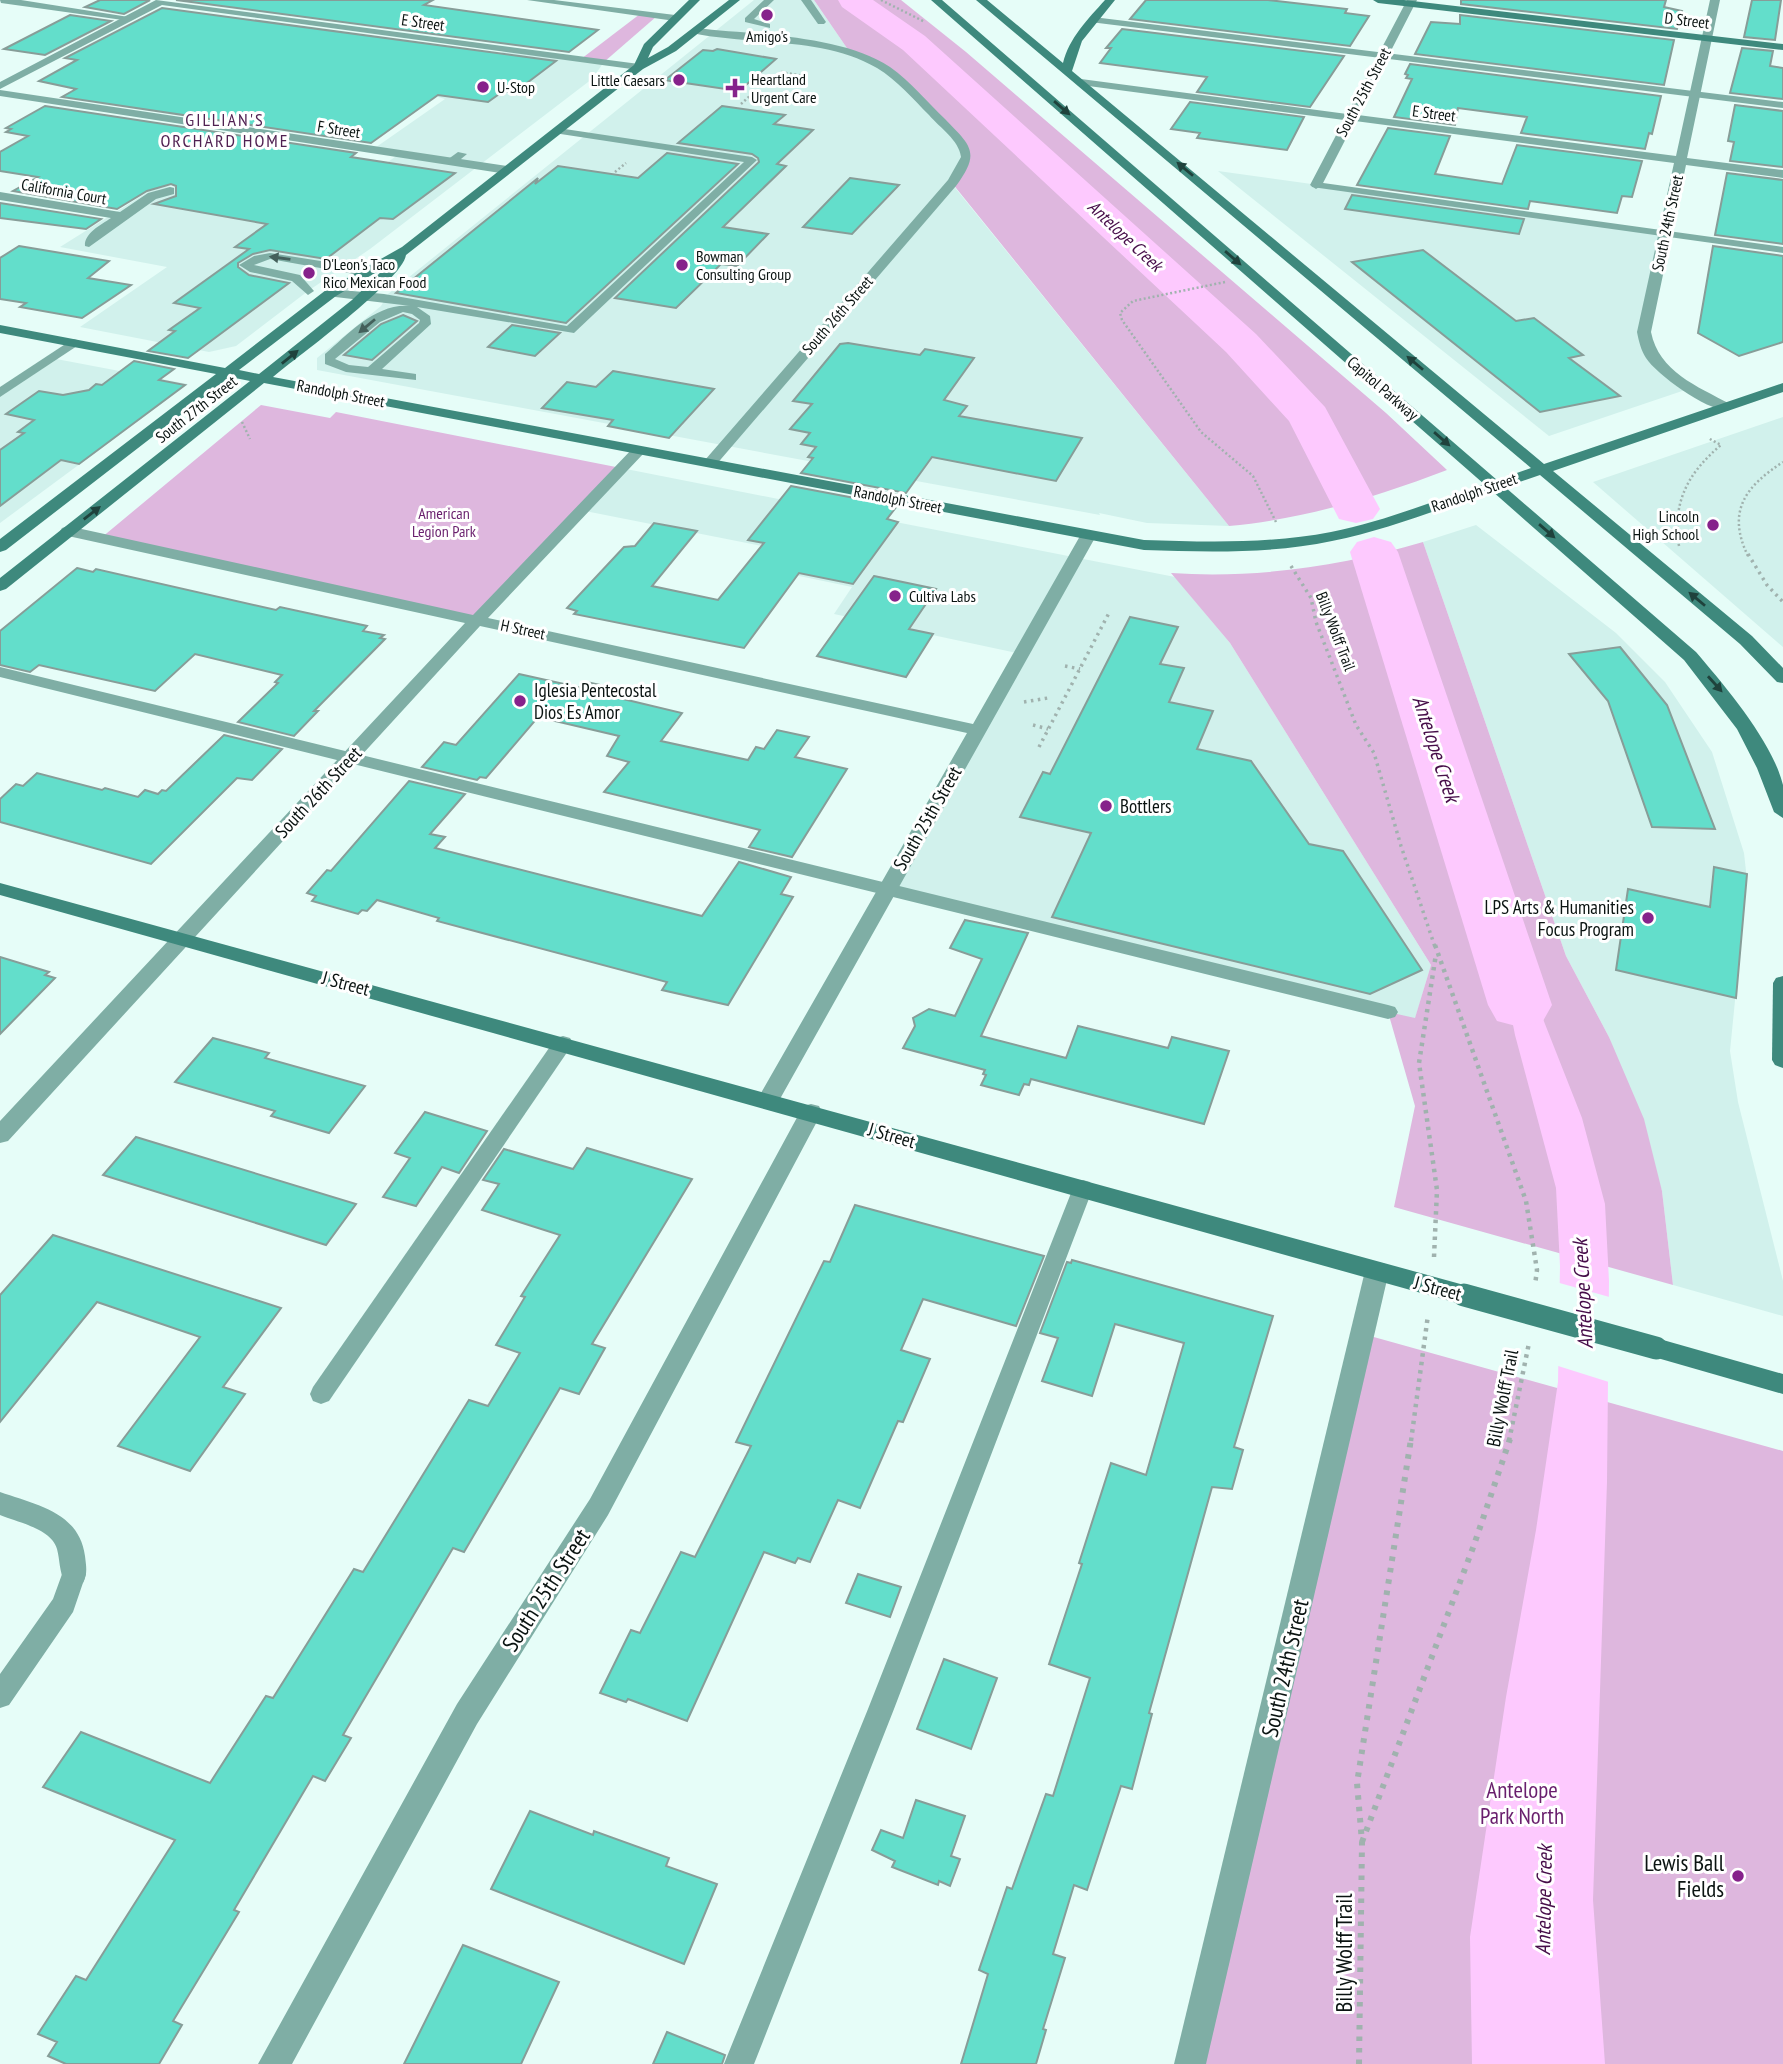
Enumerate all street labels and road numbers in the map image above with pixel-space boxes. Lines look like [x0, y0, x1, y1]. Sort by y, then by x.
street label: D Street [1663, 7, 1711, 33]
street label: E Street [400, 9, 446, 35]
street label: South 25th Street [1331, 44, 1395, 140]
street label: E Street [1411, 100, 1457, 126]
street label: F Street [316, 116, 362, 142]
street label: South 24th Street [1647, 172, 1687, 273]
street label: California Court [20, 174, 109, 208]
street label: South 26th Street [797, 271, 877, 359]
street label: Capitol Parkway [1343, 352, 1423, 424]
street label: South 27th Street [151, 371, 241, 447]
street label: Randolph Street [295, 375, 387, 411]
street label: Randolph Street [1429, 468, 1520, 516]
street label: Randolph Street [852, 481, 944, 517]
street label: Billy Wolff Trail [1312, 589, 1360, 674]
street label: H Street [499, 615, 548, 644]
street label: South 26th Street [270, 741, 367, 843]
street label: South 25th Street [888, 761, 967, 874]
street label: J Street [319, 965, 373, 1001]
street label: J Street [865, 1117, 919, 1153]
street label: J Street [1411, 1270, 1465, 1306]
street label: Billy Wolff Trail [1481, 1347, 1523, 1449]
street label: South 25th Street [495, 1522, 596, 1657]
street label: South 24th Street [1255, 1595, 1315, 1740]
street label: Billy Wolff Trail [1329, 1893, 1358, 2013]

